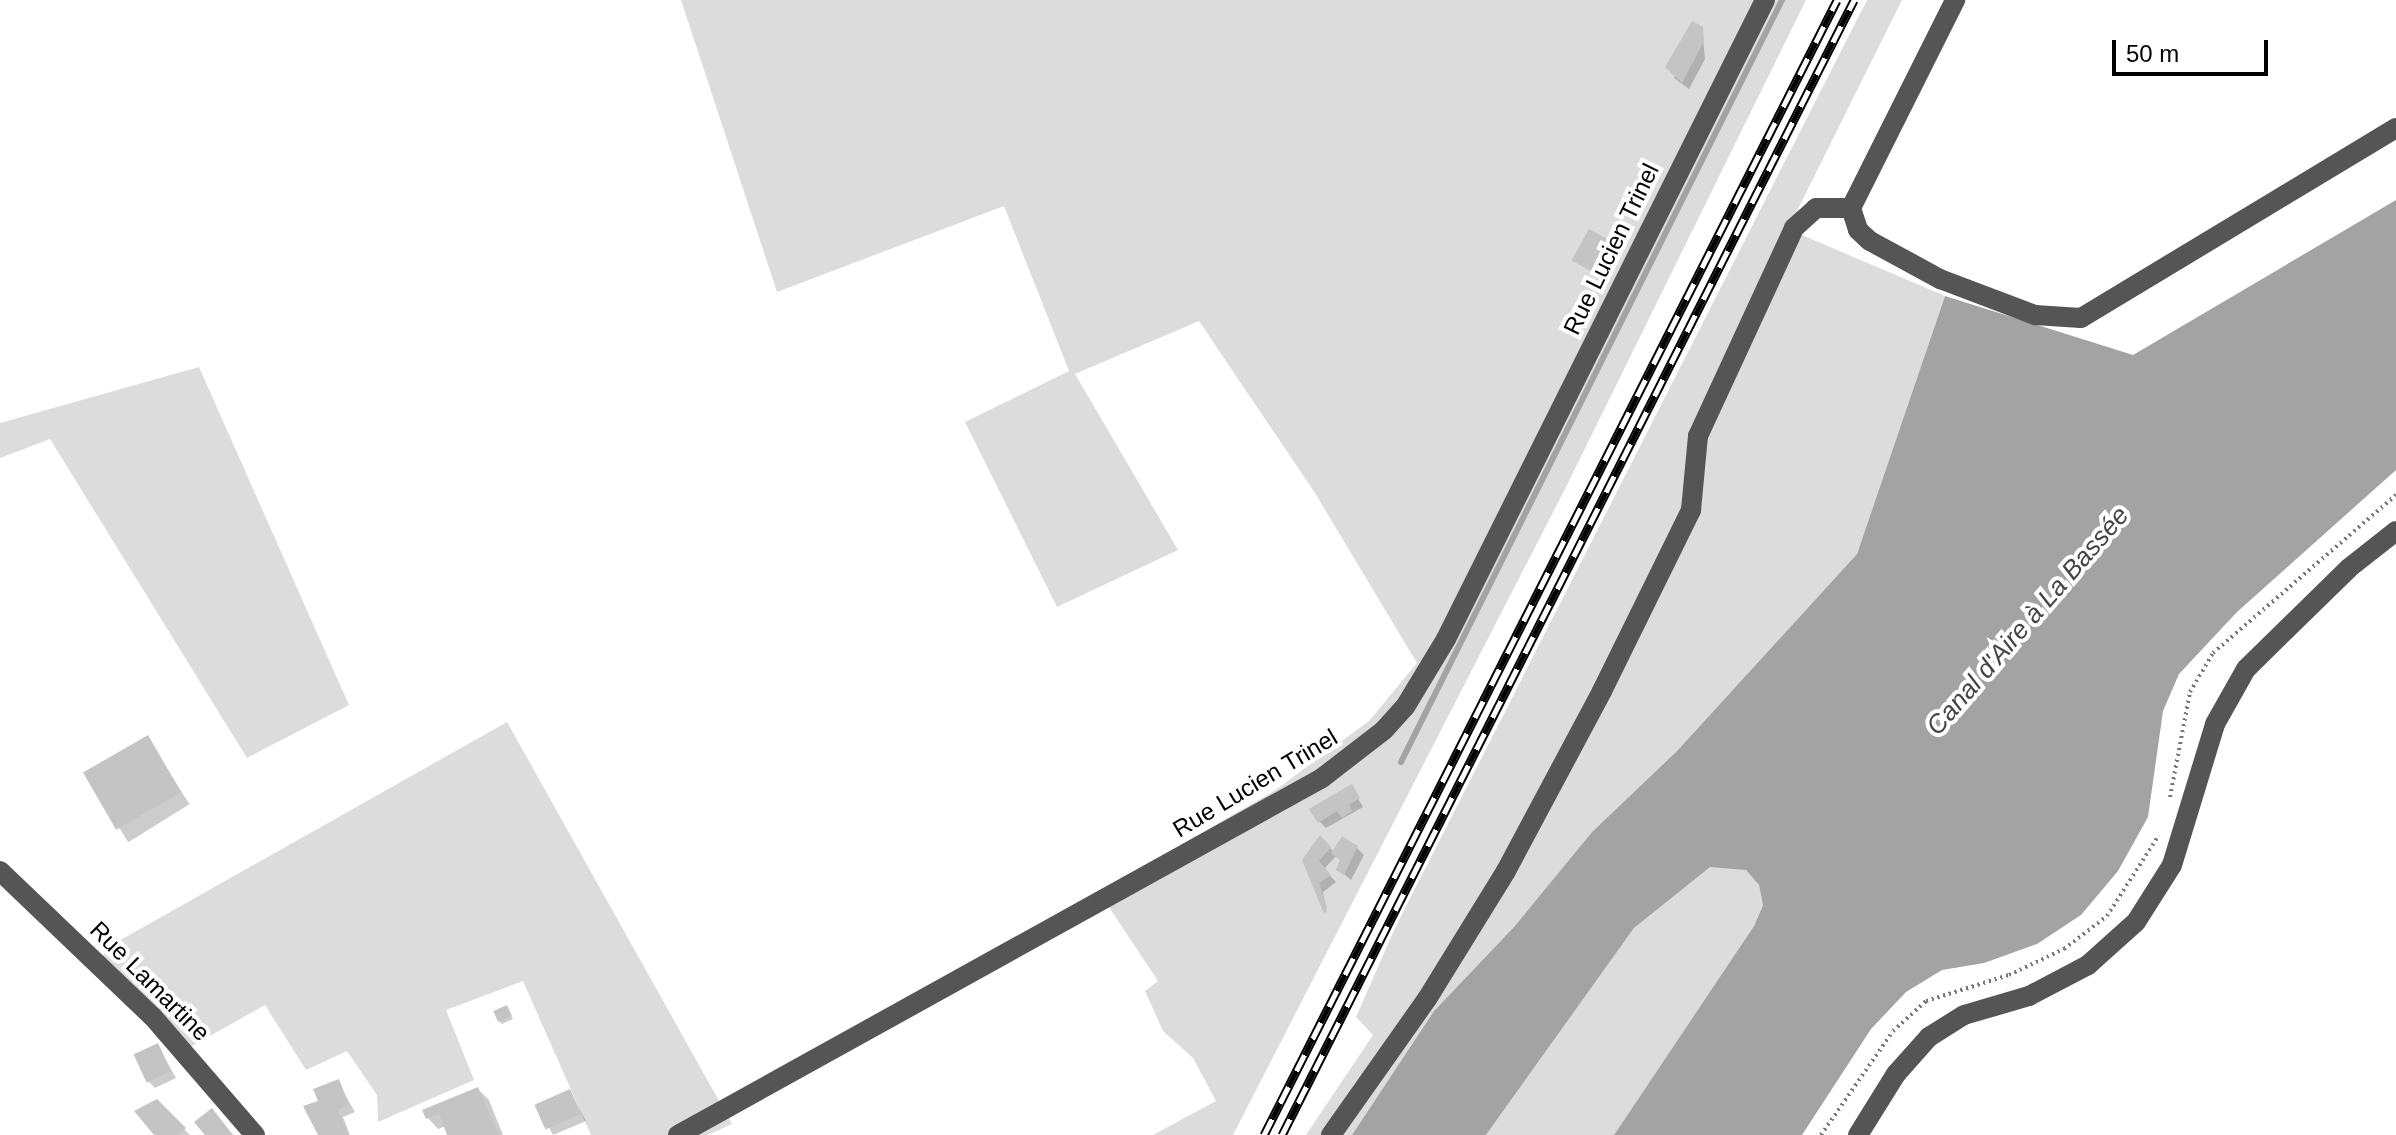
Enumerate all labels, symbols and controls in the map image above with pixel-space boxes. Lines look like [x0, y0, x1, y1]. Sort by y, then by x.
scale bar [2116, 24, 2272, 74]
text: 50 m [2126, 40, 2179, 67]
street label: Rue Lucien Trinel [1557, 159, 1665, 339]
water label: Canal d'Aire à La Bassée [1920, 500, 2136, 742]
street label: Rue Lucien Trinel [1167, 722, 1343, 844]
street label: Rue Lamartine [84, 915, 216, 1047]

